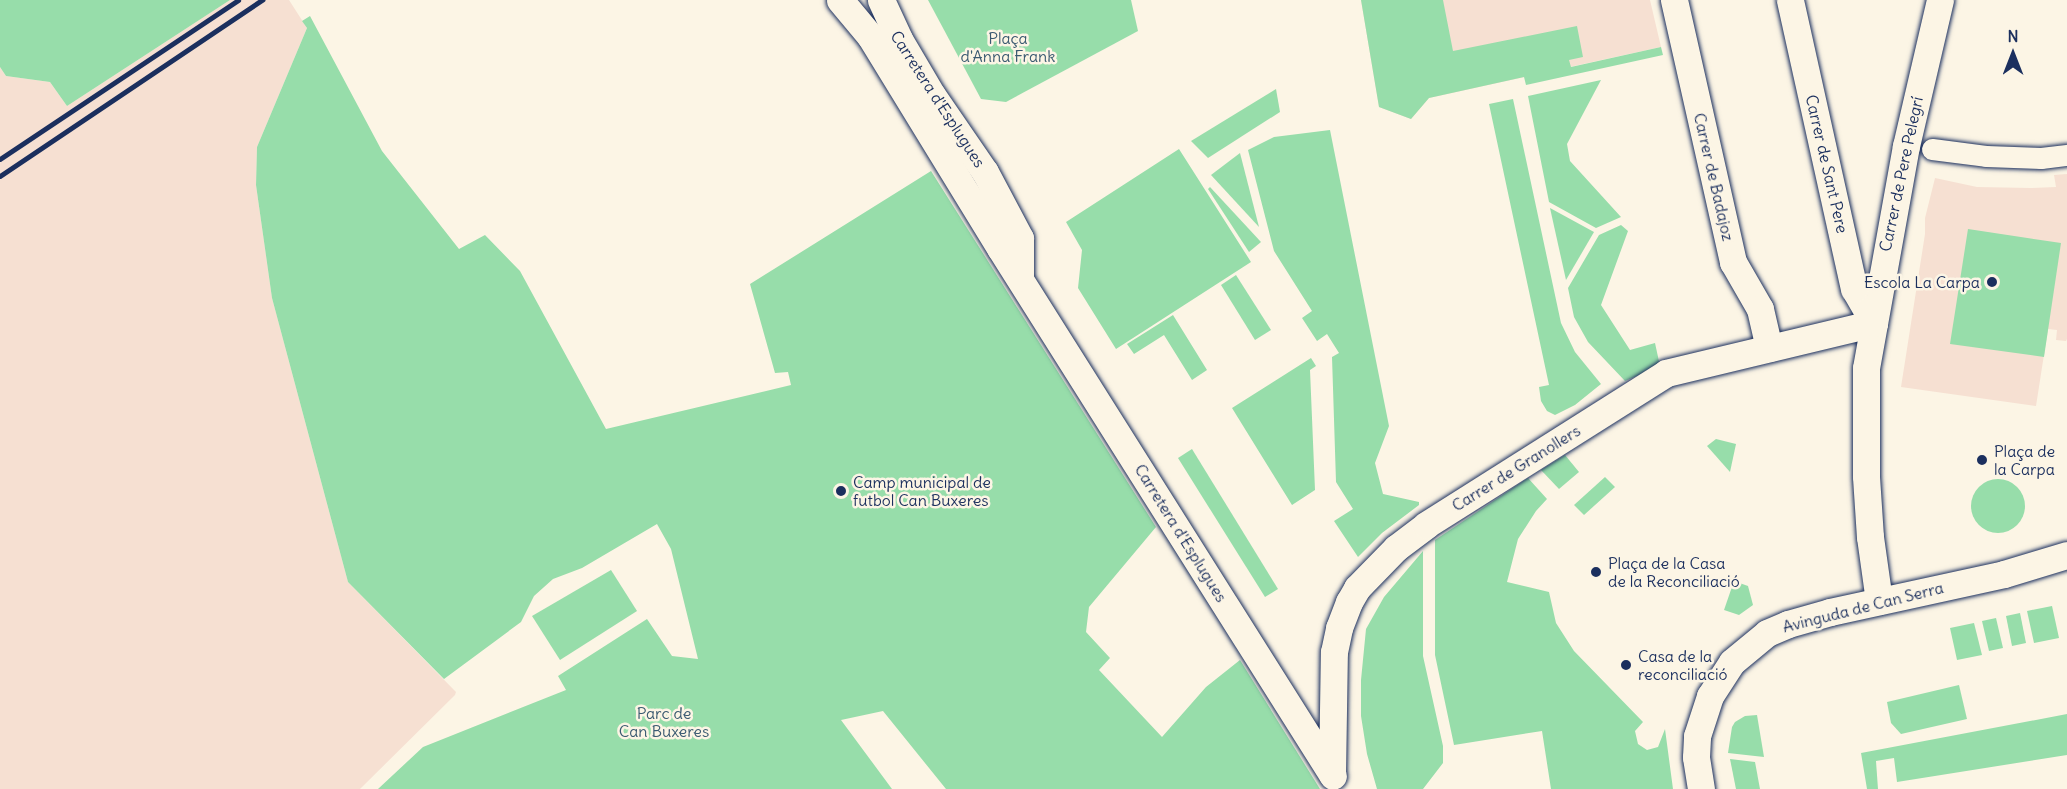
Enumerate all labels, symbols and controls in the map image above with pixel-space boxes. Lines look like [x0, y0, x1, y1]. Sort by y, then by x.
north arrow [1983, 24, 2043, 84]
text: N [2007, 26, 2019, 46]
street label: Carretera d'Esplugues [887, 27, 989, 171]
park label: Plaça d'Anna Frank [961, 28, 1055, 66]
street label: Carrer de Sant Pere [1802, 93, 1852, 235]
street label: Carrer de Pere Pelegrí [1875, 95, 1927, 253]
street label: Carrer de Badajoz [1690, 111, 1738, 243]
place label: Escola La Carpa [1864, 272, 1980, 292]
marker: Escola La Carpa [1985, 275, 1999, 289]
street label: Carrer de Granollers [1448, 421, 1584, 515]
place label: Plaça de la Carpa [1994, 441, 2055, 479]
marker: Plaça de la Carpa [1975, 453, 1989, 467]
street label: Carretera d'Esplugues [1131, 460, 1231, 606]
place label: Camp municipal de futbol Can Buxeres [853, 472, 991, 510]
marker: Camp municipal de futbol Can Buxeres [834, 484, 848, 498]
place label: Plaça de la Casa de la Reconciliació [1608, 553, 1740, 591]
marker: Plaça de la Casa de la Reconciliació [1589, 565, 1603, 579]
street label: Avinguda de Can Serra [1781, 578, 1945, 636]
place label: Casa de la reconciliació [1638, 646, 1728, 684]
marker: Casa de la reconciliació [1619, 658, 1633, 672]
park label: Parc de Can Buxeres [619, 703, 709, 741]

